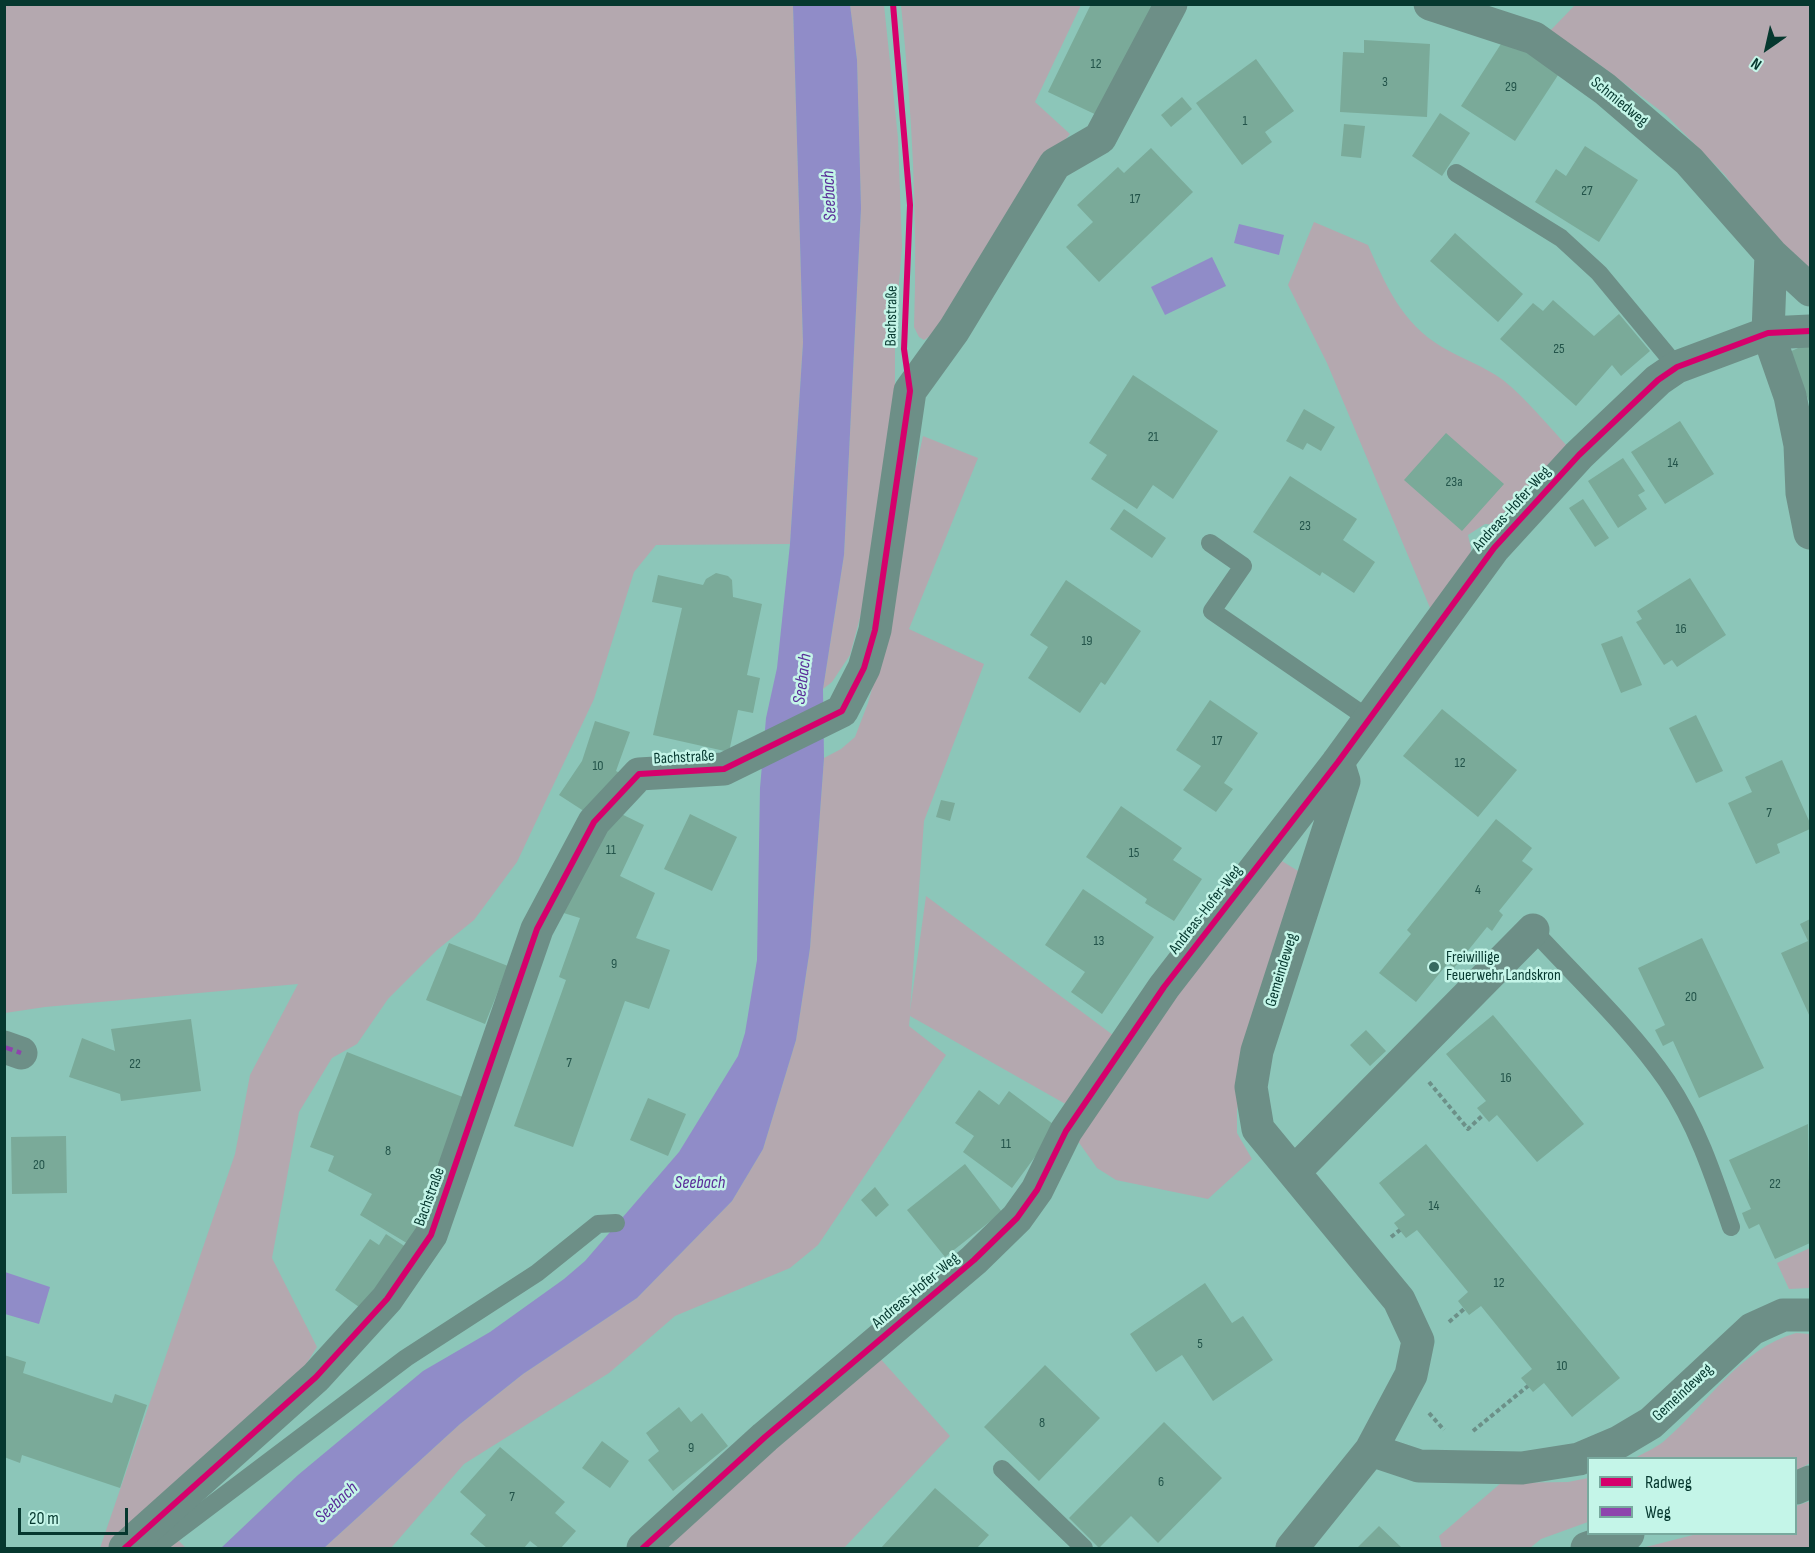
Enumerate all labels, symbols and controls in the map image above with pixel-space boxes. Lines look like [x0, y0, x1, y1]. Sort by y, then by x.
north arrow [1737, 18, 1797, 78]
text: N [1748, 53, 1766, 74]
house number: 12 [1091, 56, 1101, 72]
street label: Schmiedweg [1586, 73, 1652, 131]
house number: 3 [1382, 74, 1388, 90]
house number: 29 [1505, 79, 1517, 95]
house number: 1 [1243, 113, 1247, 129]
water label: Seebach [818, 170, 842, 222]
house number: 27 [1581, 183, 1593, 199]
house number: 17 [1130, 191, 1140, 207]
street label: Bachstraße [882, 285, 902, 347]
house number: 25 [1553, 341, 1565, 357]
house number: 21 [1148, 429, 1158, 445]
house number: 14 [1668, 455, 1678, 471]
street label: Andreas-Hofer-Weg [1469, 463, 1555, 555]
house number: 23a [1445, 474, 1463, 490]
house number: 23 [1299, 518, 1311, 534]
house number: 16 [1675, 621, 1687, 637]
house number: 19 [1081, 633, 1093, 649]
water label: Seebach [789, 652, 817, 706]
house number: 17 [1212, 733, 1222, 749]
street label: Bachstraße [653, 747, 715, 769]
house number: 12 [1455, 755, 1465, 771]
house number: 10 [592, 758, 604, 774]
house number: 7 [1766, 805, 1772, 821]
house number: 11 [606, 842, 616, 858]
house number: 15 [1129, 845, 1139, 861]
street label: Andreas-Hofer-Weg [1165, 862, 1247, 958]
house number: 4 [1475, 882, 1481, 898]
street label: Gemeindeweg [1262, 931, 1302, 1009]
house number: 13 [1094, 933, 1104, 949]
place label: Freiwillige Feuerwehr Landskron [1446, 948, 1561, 986]
house number: 9 [611, 956, 617, 972]
marker: Freiwillige Feuerwehr Landskron [1427, 960, 1441, 974]
house number: 20 [1685, 989, 1697, 1005]
house number: 7 [566, 1055, 572, 1071]
house number: 22 [129, 1056, 141, 1072]
house number: 16 [1500, 1070, 1512, 1086]
house number: 11 [1001, 1136, 1011, 1152]
house number: 8 [385, 1143, 391, 1159]
house number: 20 [33, 1157, 45, 1173]
street label: Bachstraße [411, 1165, 449, 1229]
water label: Seebach [675, 1172, 725, 1194]
house number: 22 [1769, 1176, 1781, 1192]
house number: 14 [1429, 1198, 1439, 1214]
street label: Andreas-Hofer-Weg [869, 1249, 963, 1333]
house number: 12 [1494, 1275, 1504, 1291]
house number: 5 [1197, 1336, 1203, 1352]
house number: 10 [1556, 1358, 1568, 1374]
street label: Gemeindeweg [1649, 1360, 1717, 1426]
house number: 8 [1039, 1415, 1045, 1431]
house number: 9 [688, 1440, 694, 1456]
legend [1587, 1457, 1797, 1535]
text: Radweg [1645, 1472, 1692, 1493]
house number: 6 [1158, 1474, 1164, 1490]
water label: Seebach [311, 1478, 363, 1528]
house number: 7 [509, 1489, 515, 1505]
scale bar [21, 1496, 130, 1534]
text: Weg [1645, 1502, 1671, 1523]
text: 20 m [29, 1508, 59, 1529]

